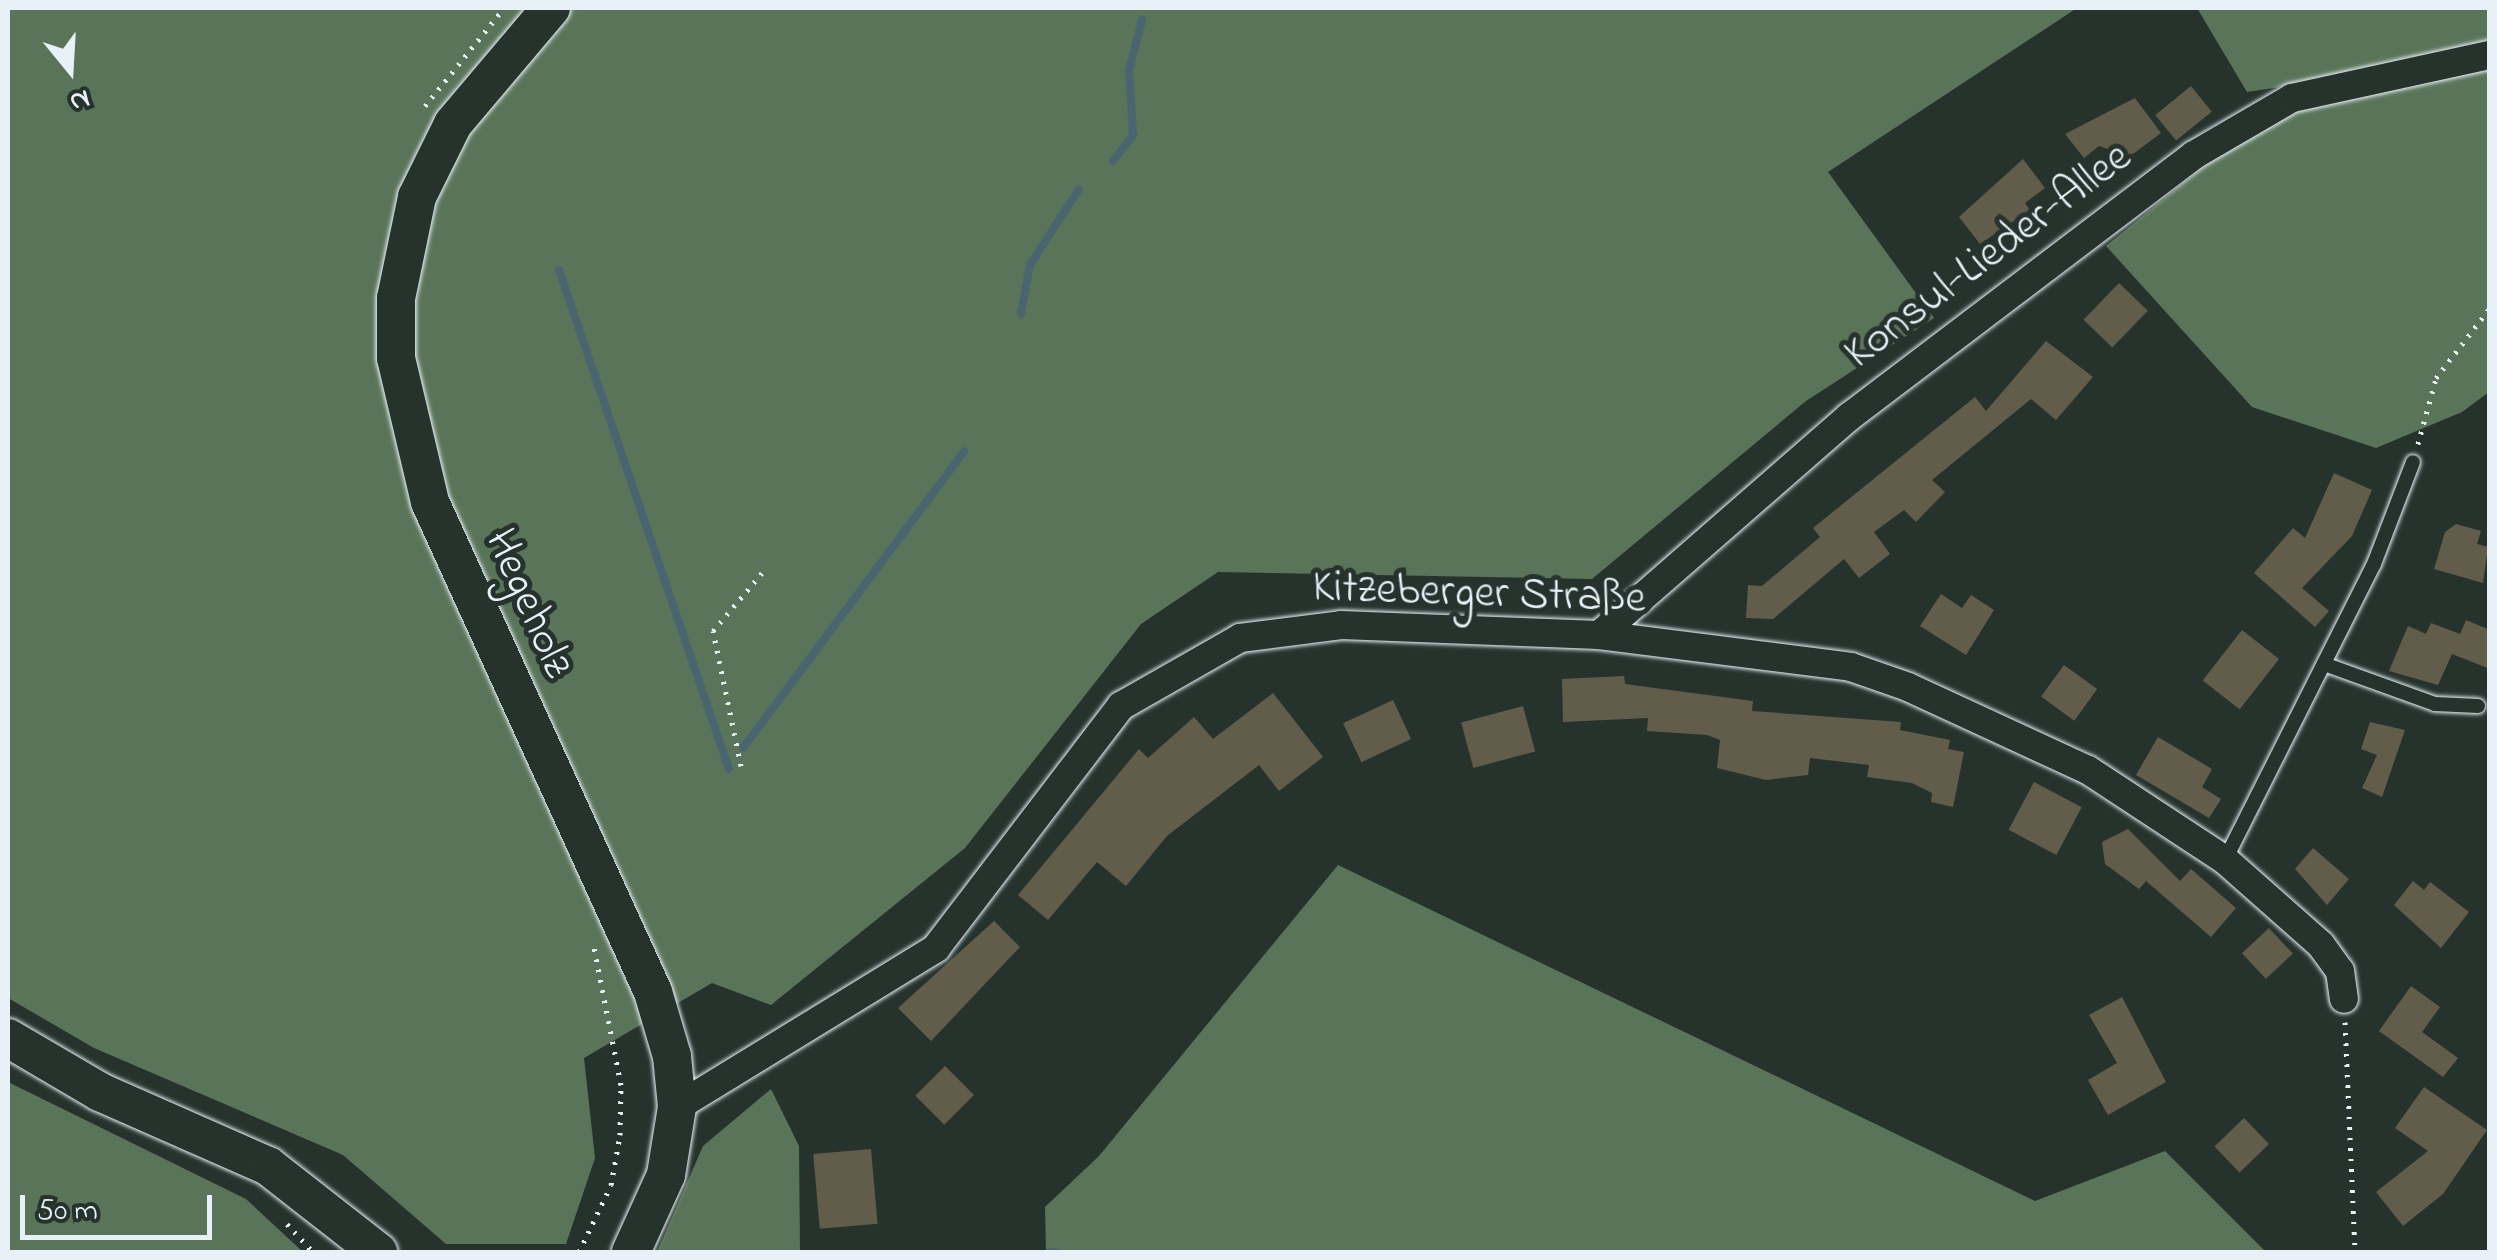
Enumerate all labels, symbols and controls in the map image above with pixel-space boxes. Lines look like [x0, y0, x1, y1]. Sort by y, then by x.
north arrow [20, 20, 120, 120]
text: N [64, 77, 95, 121]
street label: Konsul-Lieder-Allee [1835, 132, 2143, 382]
street label: Hegeholz [470, 522, 584, 686]
street label: Kitzeberger Straße [1311, 562, 1647, 628]
scale bar [25, 1175, 218, 1237]
text: 50 m [37, 1190, 98, 1234]

